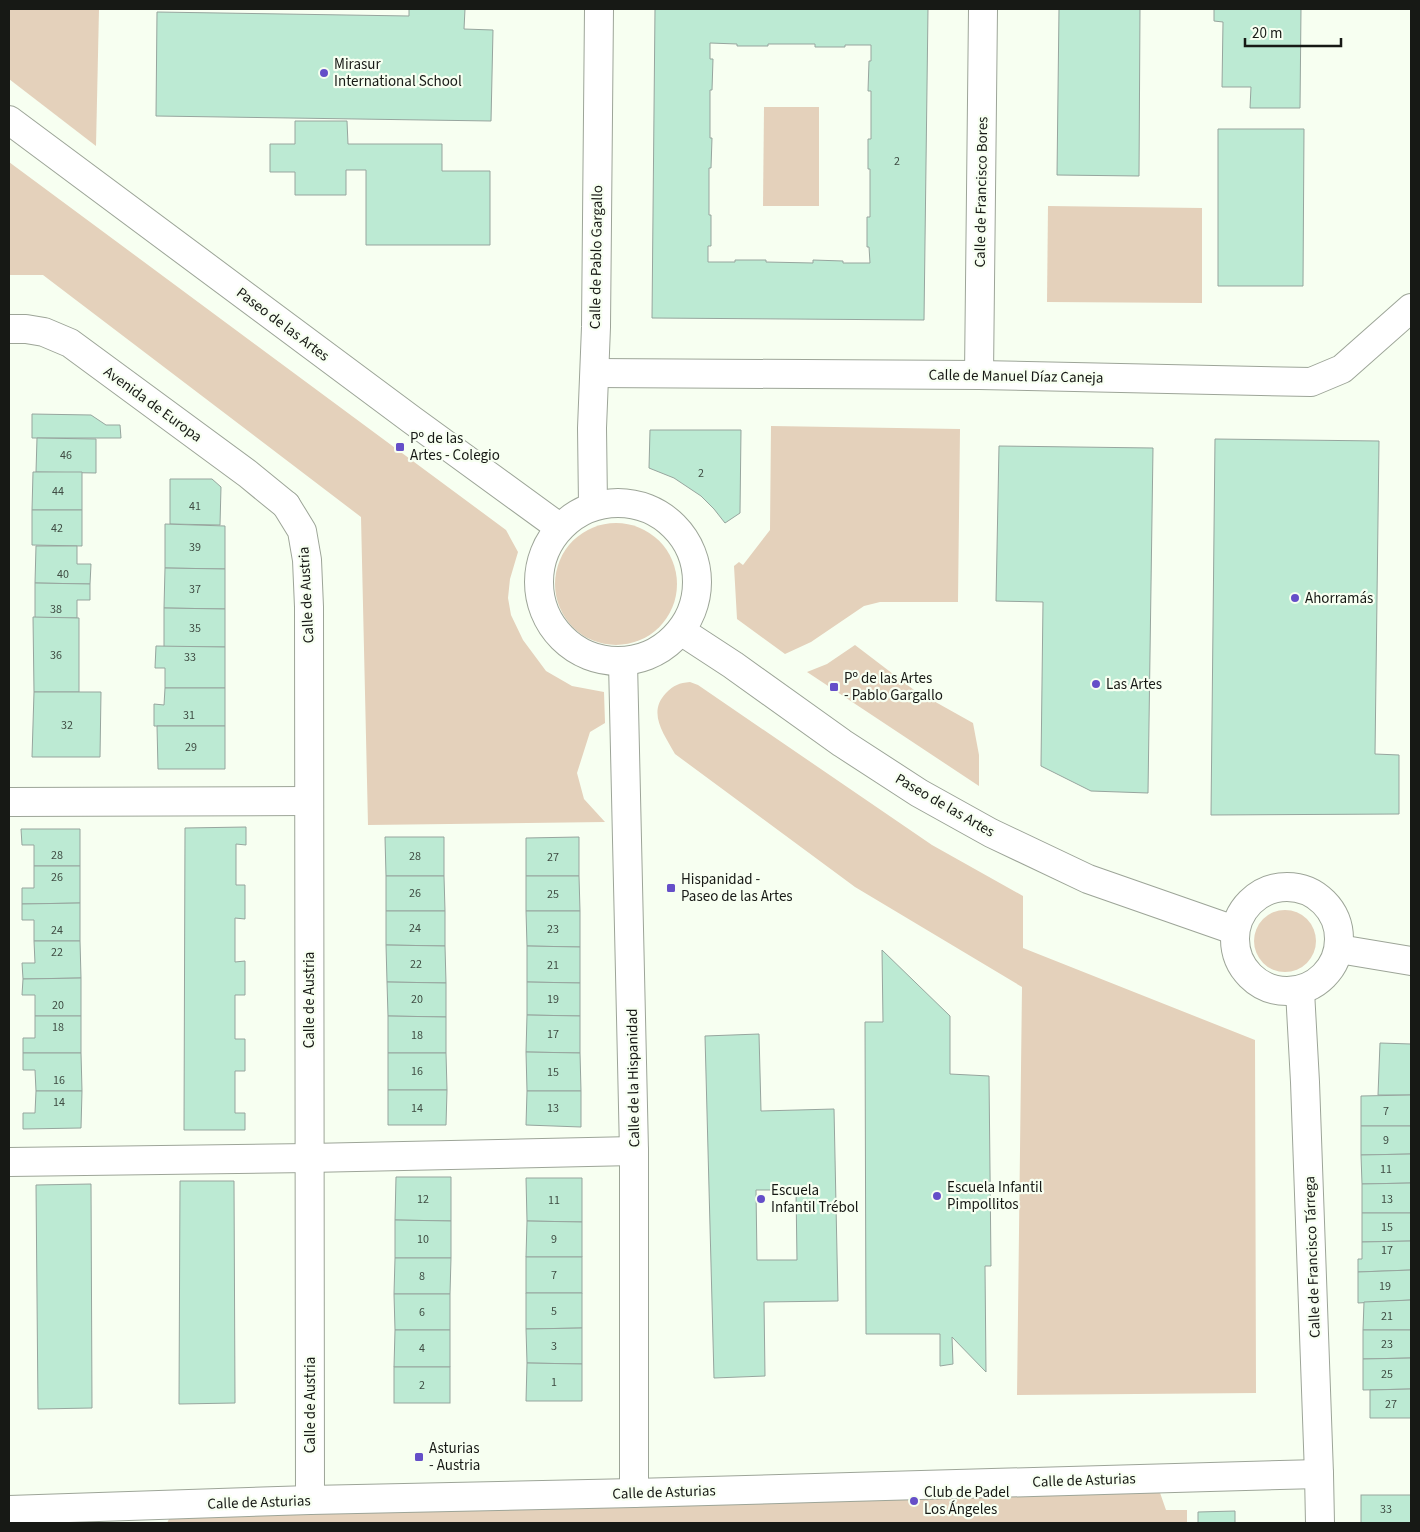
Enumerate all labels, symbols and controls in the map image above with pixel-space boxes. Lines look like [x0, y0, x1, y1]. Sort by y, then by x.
scale bar [1245, 15, 1341, 47]
text: 20 m [1252, 23, 1282, 44]
place label: Mirasur International School [334, 54, 462, 92]
marker: Mirasur International School [318, 67, 330, 79]
street label: Calle de Francisco Bores [970, 116, 993, 268]
house number: 2 [894, 153, 900, 170]
street label: Calle de Pablo Gargallo [585, 185, 608, 329]
street label: Paseo de las Artes [232, 282, 334, 366]
street label: Avenida de Europa [99, 362, 206, 447]
street label: Calle de Manuel Díaz Caneja [928, 364, 1104, 389]
place label: Pº de las Artes - Colegio [410, 428, 500, 466]
marker: Pº de las Artes - Colegio [394, 441, 406, 453]
house number: 46 [60, 447, 72, 464]
house number: 2 [698, 465, 704, 482]
house number: 44 [52, 483, 64, 500]
house number: 41 [189, 498, 201, 515]
house number: 42 [51, 520, 63, 537]
house number: 39 [189, 539, 201, 556]
street label: Calle de Austria [293, 546, 320, 644]
house number: 40 [57, 566, 69, 583]
house number: 37 [189, 581, 201, 598]
place label: Ahorramás [1305, 588, 1373, 609]
marker: Ahorramás [1289, 592, 1301, 604]
house number: 38 [50, 601, 62, 618]
house number: 35 [189, 620, 201, 637]
house number: 36 [50, 647, 62, 664]
house number: 33 [184, 649, 196, 666]
place label: Pº de las Artes - Pablo Gargallo [844, 668, 943, 706]
place label: Las Artes [1106, 674, 1162, 695]
marker: Las Artes [1090, 678, 1102, 690]
marker: Pº de las Artes - Pablo Gargallo [828, 681, 840, 693]
house number: 31 [183, 707, 195, 724]
house number: 32 [61, 717, 73, 734]
house number: 29 [185, 739, 197, 756]
street label: Paseo de las Artes [891, 768, 998, 842]
house number: 28 [51, 847, 63, 864]
house number: 28 [409, 848, 421, 865]
house number: 27 [547, 849, 559, 866]
house number: 26 [51, 869, 63, 886]
place label: Hispanidad - Paseo de las Artes [681, 869, 793, 907]
marker: Hispanidad - Paseo de las Artes [665, 882, 677, 894]
house number: 26 [409, 885, 421, 902]
house number: 25 [547, 886, 559, 903]
house number: 24 [409, 920, 421, 937]
house number: 23 [547, 921, 559, 938]
house number: 24 [51, 922, 63, 939]
house number: 22 [51, 944, 63, 961]
street label: Calle de Austria [299, 952, 320, 1048]
house number: 22 [410, 956, 422, 973]
house number: 21 [547, 957, 559, 974]
house number: 20 [411, 991, 423, 1008]
house number: 19 [547, 991, 559, 1008]
house number: 20 [52, 997, 64, 1014]
street label: Calle de la Hispanidad [622, 1008, 645, 1148]
house number: 18 [52, 1019, 64, 1036]
house number: 17 [547, 1026, 559, 1043]
house number: 18 [411, 1027, 423, 1044]
house number: 16 [411, 1063, 423, 1080]
house number: 15 [547, 1064, 559, 1081]
house number: 16 [53, 1072, 65, 1089]
house number: 14 [53, 1094, 65, 1111]
house number: 14 [411, 1100, 423, 1117]
house number: 13 [547, 1100, 559, 1117]
house number: 7 [1383, 1103, 1389, 1120]
house number: 9 [1383, 1132, 1389, 1149]
house number: 11 [1380, 1161, 1392, 1178]
street label: Calle de Francisco Tárrega [1299, 1176, 1326, 1338]
place label: Escuela Infantil Pimpollitos [947, 1177, 1043, 1215]
place label: Escuela Infantil Trébol [771, 1180, 859, 1218]
marker: Escuela Infantil Pimpollitos [931, 1190, 943, 1202]
house number: 12 [417, 1191, 429, 1208]
house number: 13 [1381, 1191, 1393, 1208]
house number: 11 [548, 1192, 560, 1209]
marker: Escuela Infantil Trébol [755, 1193, 767, 1205]
house number: 15 [1381, 1219, 1393, 1236]
house number: 10 [417, 1231, 429, 1248]
house number: 9 [551, 1231, 557, 1248]
house number: 17 [1381, 1242, 1393, 1259]
house number: 7 [551, 1267, 557, 1284]
house number: 8 [419, 1268, 425, 1285]
house number: 19 [1379, 1278, 1391, 1295]
house number: 5 [551, 1303, 557, 1320]
house number: 6 [419, 1304, 425, 1321]
house number: 21 [1381, 1308, 1393, 1325]
house number: 23 [1381, 1336, 1393, 1353]
house number: 3 [551, 1338, 557, 1355]
house number: 4 [419, 1340, 425, 1357]
street label: Calle de Austria [300, 1357, 321, 1453]
house number: 25 [1381, 1366, 1393, 1383]
house number: 1 [551, 1374, 557, 1391]
house number: 2 [419, 1377, 425, 1394]
house number: 27 [1385, 1396, 1397, 1413]
place label: Asturias - Austria [429, 1438, 480, 1476]
marker: Asturias - Austria [413, 1451, 425, 1463]
street label: Calle de Asturias [1032, 1468, 1136, 1493]
street label: Calle de Asturias [612, 1480, 716, 1505]
place label: Club de Padel Los Ángeles [924, 1482, 1010, 1520]
street label: Calle de Asturias [207, 1490, 311, 1515]
marker: Club de Padel Los Ángeles [908, 1495, 920, 1507]
house number: 33 [1380, 1501, 1392, 1518]

